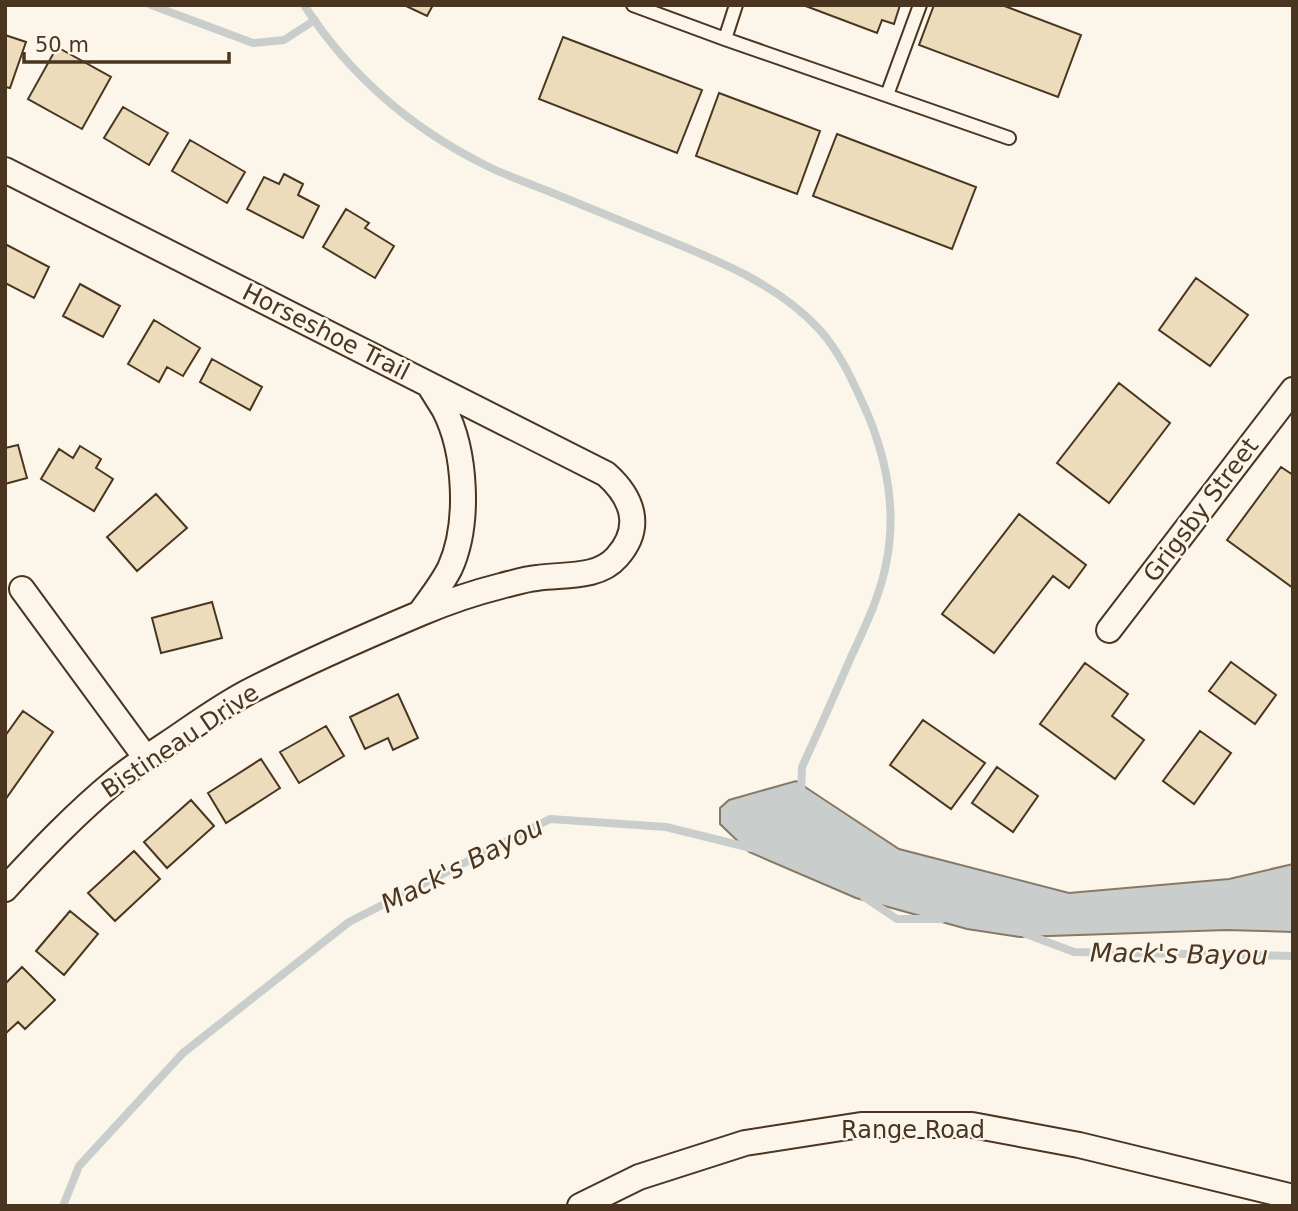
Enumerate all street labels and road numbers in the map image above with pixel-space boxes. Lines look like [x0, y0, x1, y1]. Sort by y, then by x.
street label: Horseshoe Trail [238, 278, 414, 386]
street label: Grigsby Street [1138, 433, 1264, 587]
street label: Bistineau Drive [96, 678, 264, 804]
street label: Range Road [841, 1116, 985, 1144]

